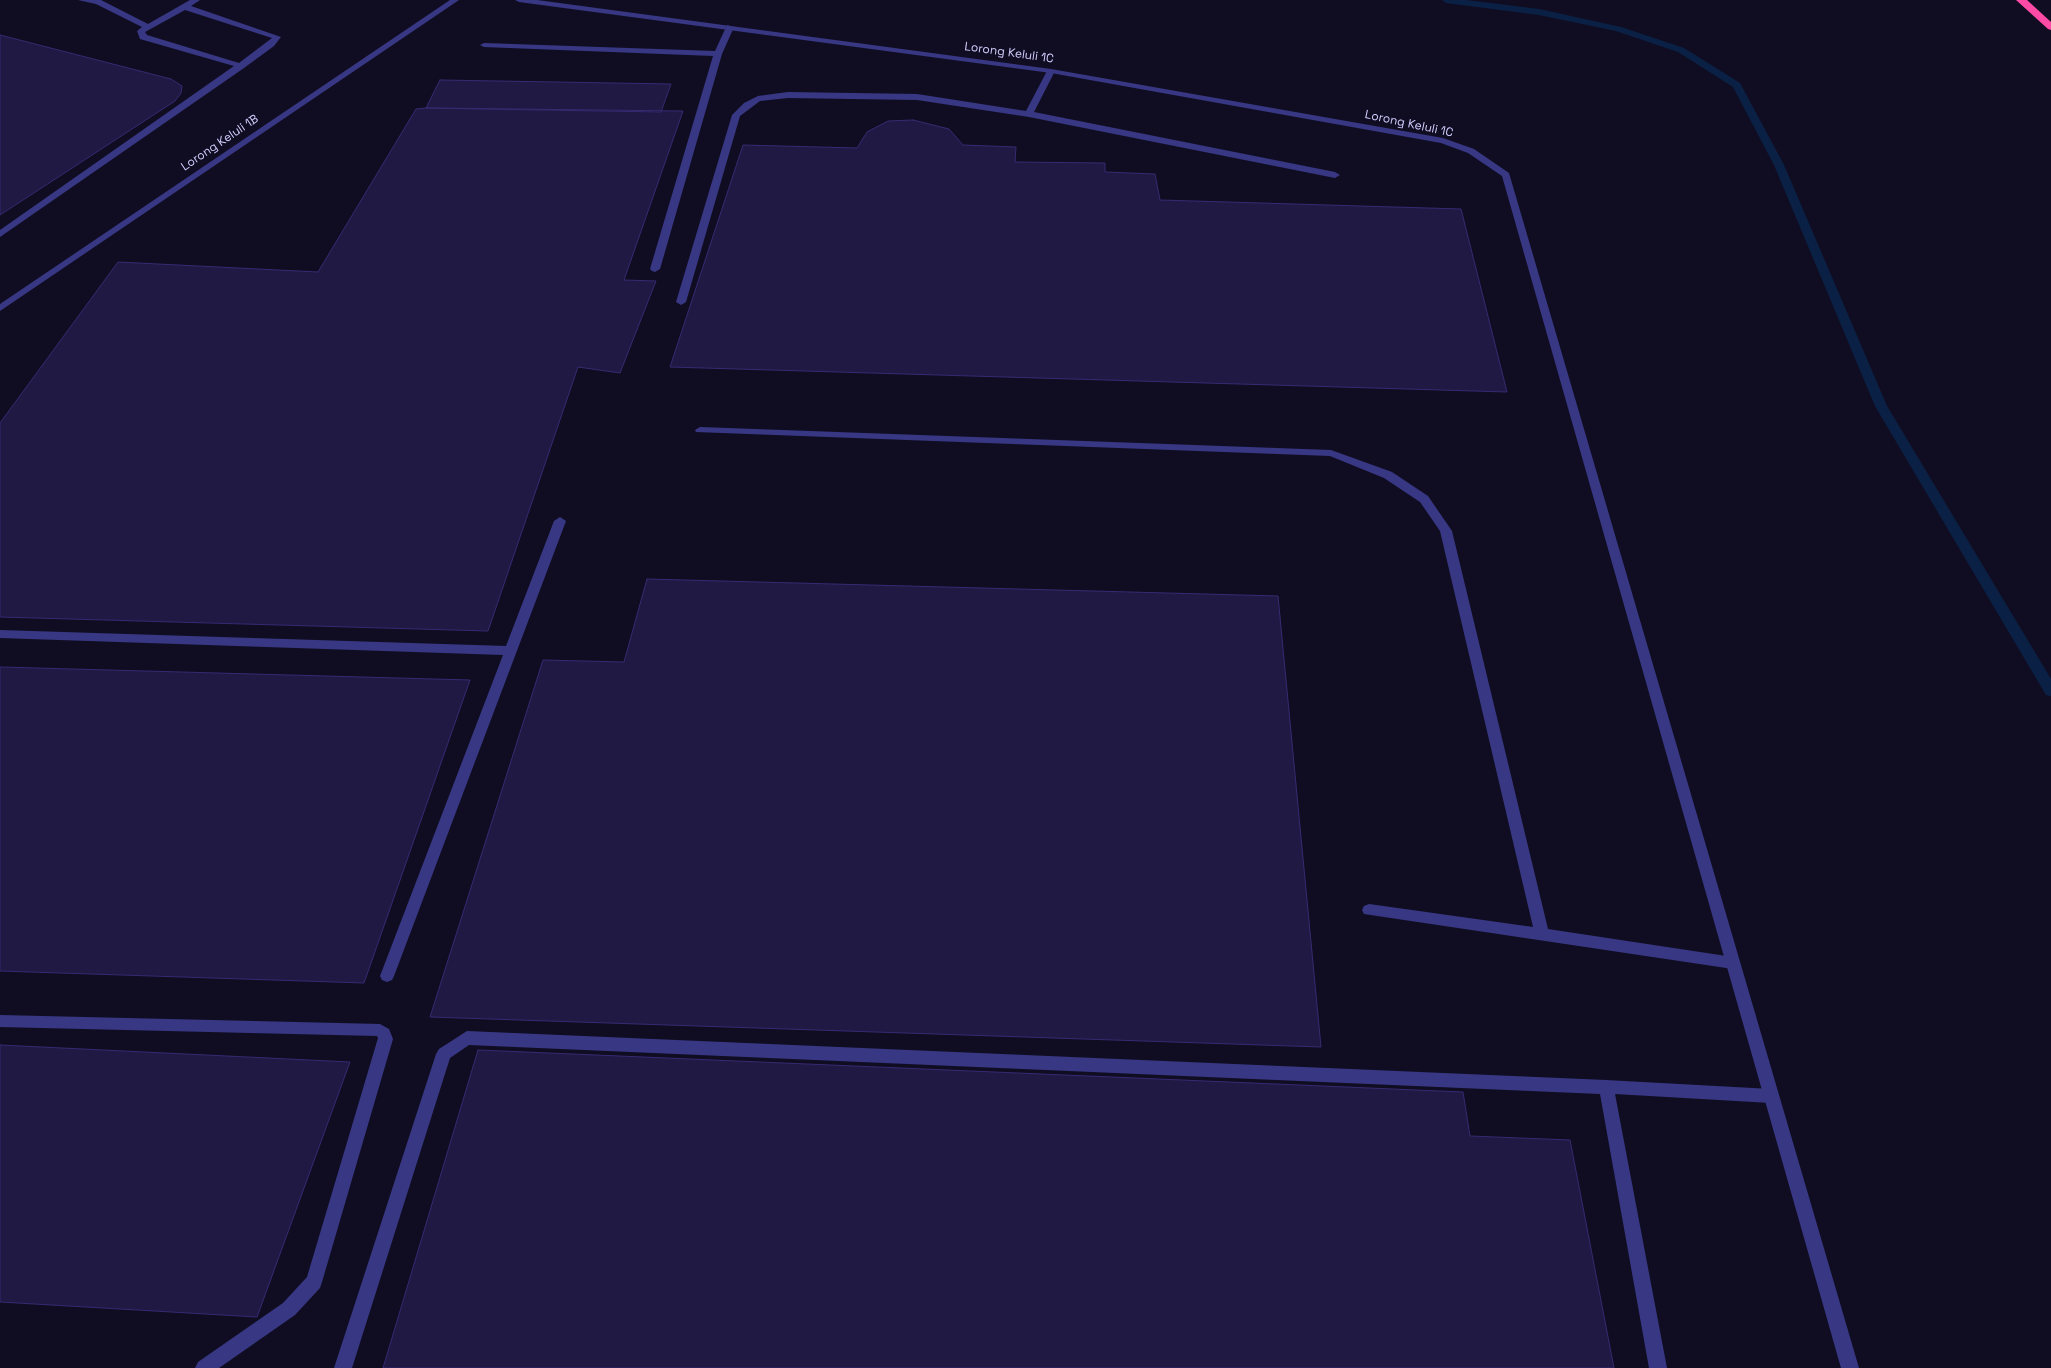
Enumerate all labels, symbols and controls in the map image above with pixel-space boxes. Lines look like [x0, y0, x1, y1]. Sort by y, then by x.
street label: Lorong Keluli 1C [963, 40, 1055, 66]
street label: Lorong Keluli 1C [1364, 108, 1454, 140]
street label: Lorong Keluli 1B [179, 112, 261, 174]

